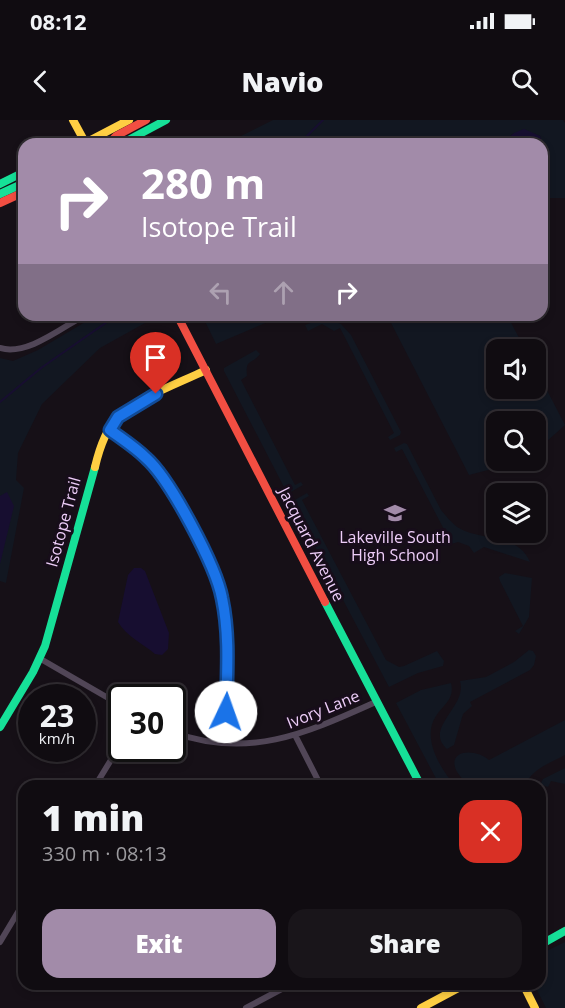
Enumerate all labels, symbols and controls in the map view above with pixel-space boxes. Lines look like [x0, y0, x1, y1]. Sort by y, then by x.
text: 08:12 [30, 6, 87, 36]
text: Navio [242, 63, 323, 100]
icon: back [24, 65, 57, 98]
icon: search [508, 65, 541, 98]
text: 280 m [141, 154, 265, 211]
icon: right [42, 162, 120, 240]
text: Isotope Trail [141, 208, 297, 245]
icon: left [204, 276, 237, 309]
icon: ahead [267, 276, 300, 309]
icon: right [330, 276, 363, 309]
pin [130, 332, 181, 394]
map controls [486, 339, 546, 543]
button: sound [486, 339, 546, 399]
icon: arrive [139, 341, 172, 374]
button: search [486, 411, 546, 471]
street label: Isotope Trail [40, 475, 86, 569]
street label: Jacquard Avenue [273, 481, 350, 605]
button: layers [486, 483, 546, 543]
school or university icon: Lakeville South High School [383, 501, 407, 525]
place label: Lakeville South High School [339, 526, 451, 566]
position arrow [194, 680, 258, 744]
speed limit sign: 30 [108, 684, 186, 762]
street label: Ivory Lane [283, 684, 363, 734]
text: 23 [40, 695, 74, 736]
text: km/h [39, 728, 75, 748]
text: 1 min [42, 793, 144, 842]
button: close [459, 800, 522, 863]
text: 330 m · 08:13 [42, 840, 167, 867]
button: Exit [42, 909, 276, 978]
button: Share [288, 909, 522, 978]

